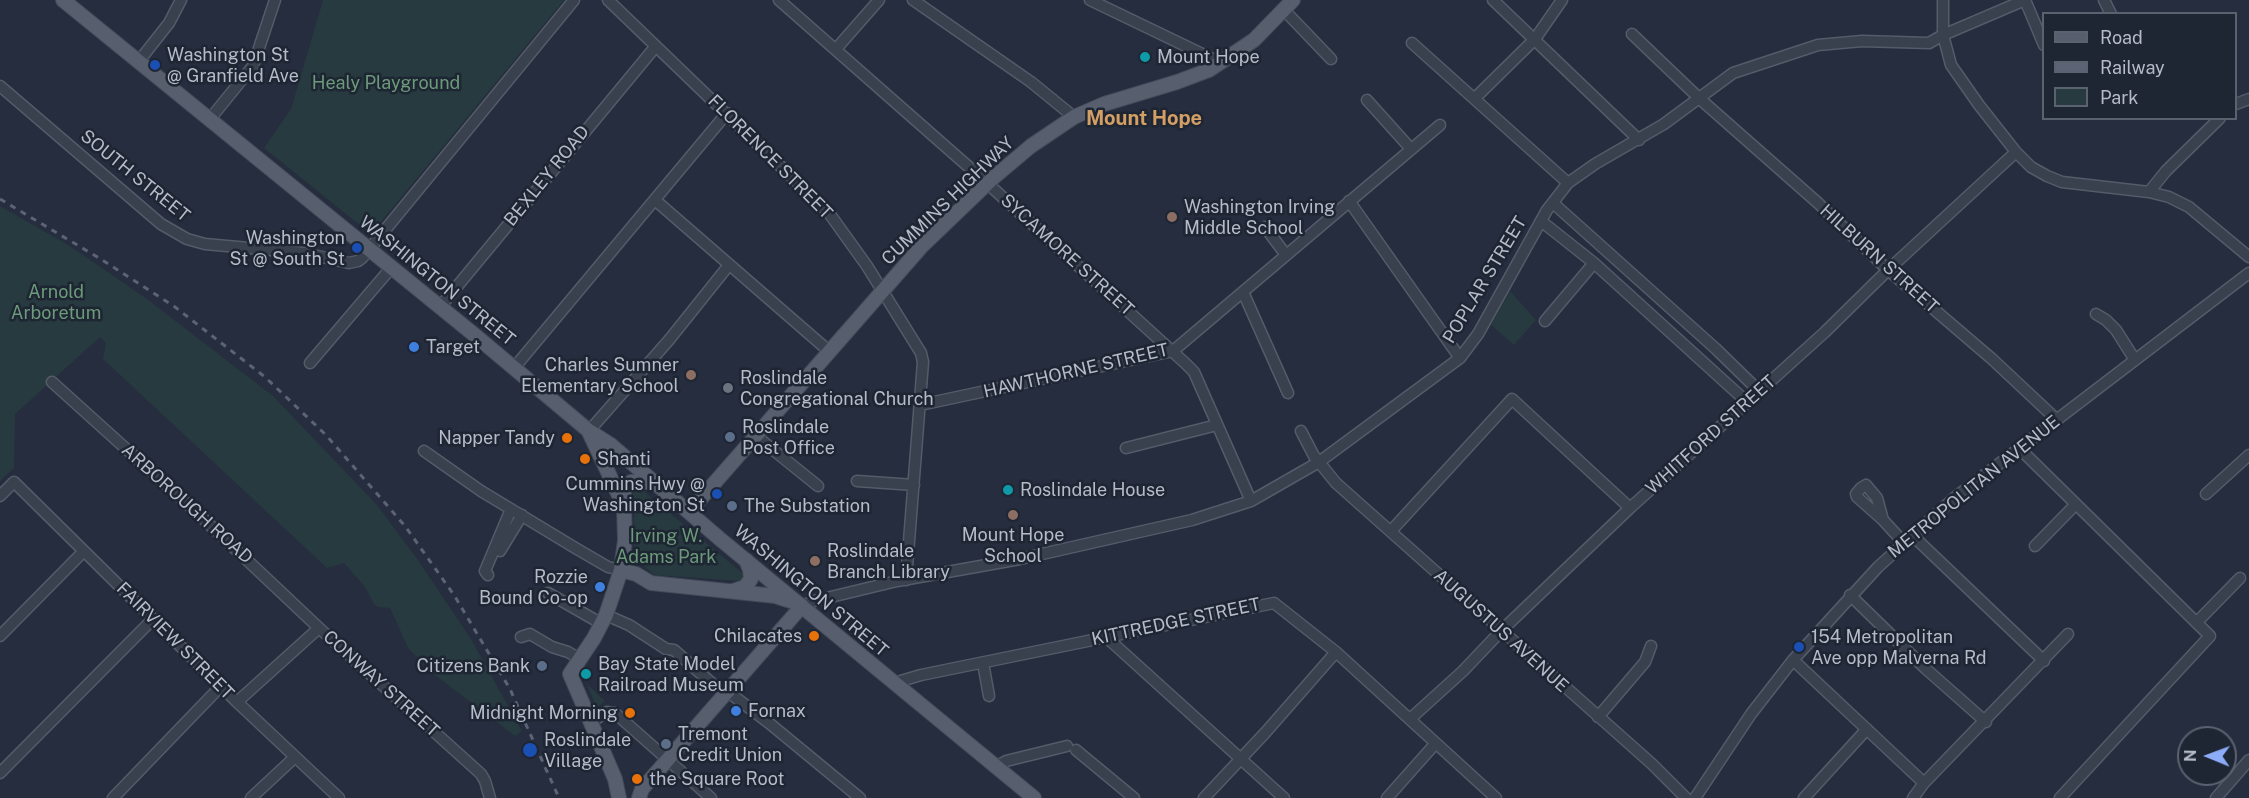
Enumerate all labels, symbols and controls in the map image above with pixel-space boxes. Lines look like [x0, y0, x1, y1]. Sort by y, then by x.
legend [2042, 12, 2237, 120]
text: Road [2100, 27, 2143, 48]
place label: Washington St @ Granfield Ave [167, 44, 299, 86]
place label: Mount Hope [1157, 46, 1260, 68]
marker: Mount Hope [1138, 50, 1152, 64]
text: Railway [2100, 57, 2165, 78]
marker: Washington St @ Granfield Ave [148, 58, 162, 72]
park label: Healy Playground [312, 72, 460, 94]
text: Park [2100, 87, 2138, 108]
street label: FLORENCE STREET [703, 90, 837, 224]
district label: Mount Hope [1086, 107, 1202, 131]
street label: BEXLEY ROAD [500, 121, 594, 231]
street label: SOUTH STREET [76, 125, 194, 227]
street label: CUMMINS HIGHWAY [877, 132, 1019, 270]
street label: SYCAMORE STREET [996, 189, 1138, 321]
place label: Washington Irving Middle School [1184, 196, 1335, 238]
street label: HILBURN STREET [1815, 200, 1943, 318]
marker: Washington Irving Middle School [1165, 210, 1179, 224]
street label: WASHINGTON STREET [355, 211, 519, 351]
street label: POPLAR STREET [1439, 213, 1531, 347]
place label: Washington St @ South St [229, 227, 345, 270]
marker: Washington St @ South St [350, 241, 364, 255]
park label: Arnold Arboretum [11, 281, 101, 324]
place label: Target [426, 336, 480, 358]
street label: HAWTHORNE STREET [981, 339, 1171, 403]
marker: Target [407, 340, 421, 354]
place label: Charles Sumner Elementary School [521, 354, 679, 397]
place label: Roslindale Congregational Church [740, 367, 934, 410]
marker: Charles Sumner Elementary School [684, 368, 698, 382]
street label: WHITFORD STREET [1641, 371, 1781, 499]
marker: Roslindale Congregational Church [721, 381, 735, 395]
street label: METROPOLITAN AVENUE [1884, 411, 2064, 563]
place label: Roslindale Post Office [742, 416, 835, 458]
place label: Napper Tandy [438, 427, 555, 449]
marker: Roslindale Post Office [723, 430, 737, 444]
marker: Napper Tandy [560, 431, 574, 445]
street label: ARBOROUGH ROAD [117, 439, 257, 569]
place label: Shanti [597, 448, 651, 470]
marker: Shanti [578, 452, 592, 466]
place label: Cummins Hwy @ Washington St [566, 473, 705, 516]
place label: Roslindale House [1020, 479, 1165, 501]
marker: Roslindale House [1001, 483, 1015, 497]
marker: Cummins Hwy @ Washington St [710, 487, 724, 501]
place label: The Substation [744, 495, 870, 517]
marker: The Substation [725, 499, 739, 513]
marker: Mount Hope School [1006, 508, 1020, 522]
street label: WASHINGTON STREET [730, 520, 892, 662]
place label: Mount Hope School [962, 524, 1064, 566]
park label: Irving W. Adams Park [616, 525, 716, 568]
place label: Roslindale Branch Library [827, 540, 950, 582]
marker: Roslindale Branch Library [808, 554, 822, 568]
street label: AUGUSTUS AVENUE [1429, 565, 1573, 697]
place label: Rozzie Bound Co-op [479, 566, 588, 608]
street label: FAIRVIEW STREET [112, 578, 238, 704]
marker: Rozzie Bound Co-op [593, 580, 607, 594]
street label: KITTREDGE STREET [1090, 594, 1262, 650]
place label: Chilacates [714, 625, 802, 647]
street label: CONWAY STREET [318, 626, 444, 742]
place label: 154 Metropolitan Ave opp Malverna Rd [1811, 626, 1987, 668]
marker: Chilacates [807, 629, 821, 643]
marker: 154 Metropolitan Ave opp Malverna Rd [1792, 640, 1806, 654]
place label: Bay State Model Railroad Museum [598, 653, 744, 696]
place label: Citizens Bank [417, 655, 530, 677]
marker: Citizens Bank [535, 659, 549, 673]
marker: Bay State Model Railroad Museum [579, 667, 593, 681]
place label: Fornax [748, 700, 806, 722]
place label: Midnight Morning [470, 702, 618, 724]
marker: Fornax [729, 704, 743, 718]
marker: Midnight Morning [623, 706, 637, 720]
place label: Tremont Credit Union [678, 723, 782, 766]
north arrow [2177, 726, 2237, 786]
place label: Roslindale Village [544, 729, 631, 771]
marker: Tremont Credit Union [659, 737, 673, 751]
marker: Roslindale Village [521, 741, 539, 759]
text: N [2181, 749, 2200, 762]
place label: the Square Root [649, 768, 784, 790]
marker: the Square Root [630, 772, 644, 786]

